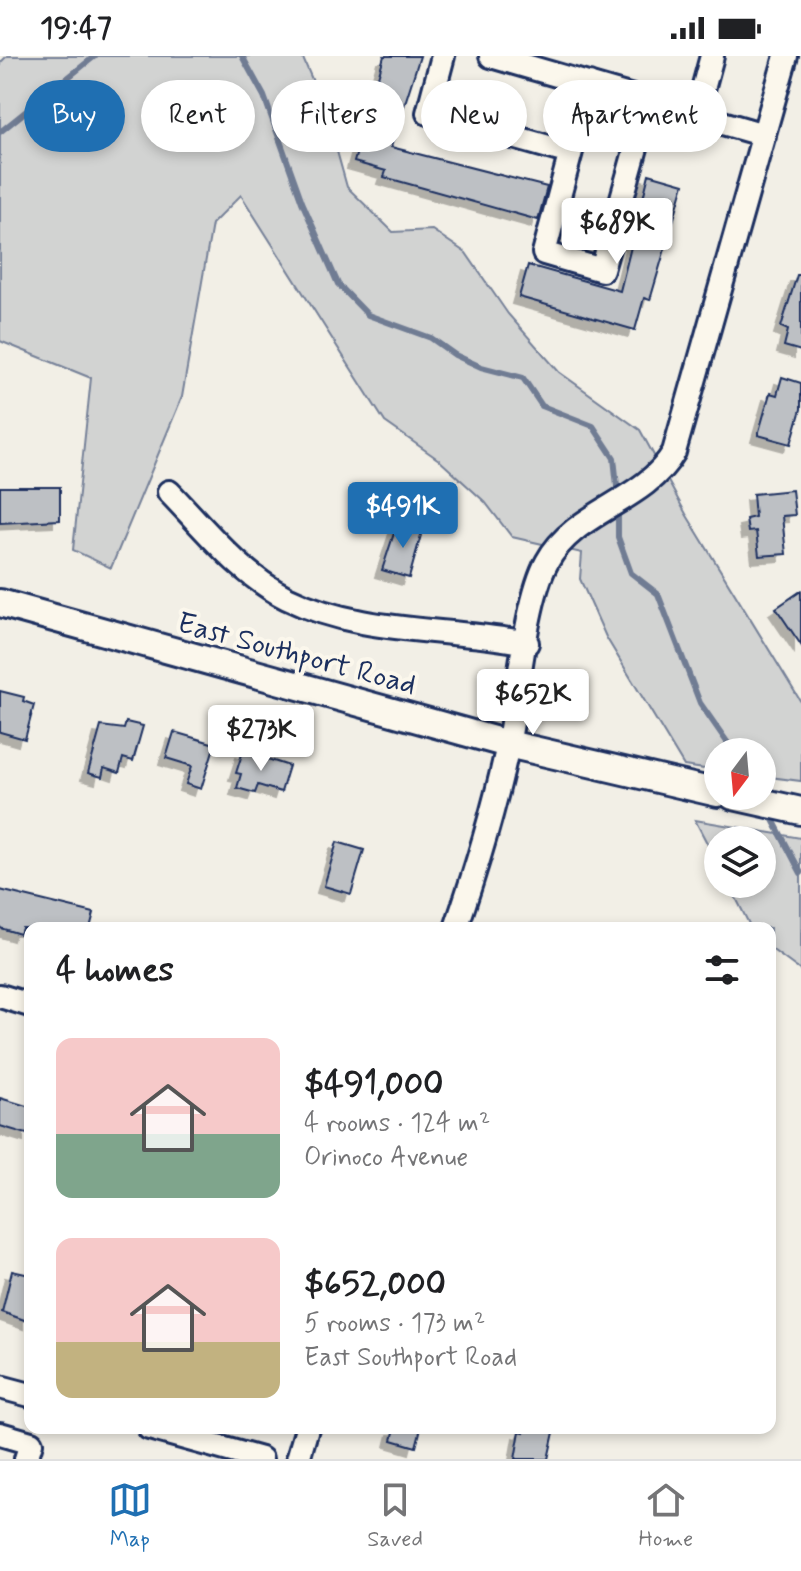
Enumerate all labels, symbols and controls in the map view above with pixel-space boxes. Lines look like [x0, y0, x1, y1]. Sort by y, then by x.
text: 19:47 [40, 9, 112, 48]
chip: Buy [24, 80, 125, 152]
chip: Rent [141, 80, 255, 152]
chip: Filters [271, 80, 405, 152]
chip: New [421, 80, 527, 152]
chip: Apartment [543, 80, 727, 152]
pin: $689K [561, 198, 673, 266]
text: $689K [580, 207, 654, 241]
pin: $491K [347, 482, 459, 550]
text: $491K [366, 491, 440, 525]
street label: East Southport Road [173, 604, 420, 705]
pin: $652K [477, 669, 589, 737]
text: $652K [495, 678, 571, 712]
pin: $273K [205, 705, 317, 773]
text: $273K [226, 714, 296, 748]
north arrow [704, 738, 776, 810]
map controls [704, 738, 776, 898]
button: layers [704, 826, 776, 898]
text: 4 homes [56, 948, 174, 993]
icon: filters [700, 948, 744, 992]
text: $491,000 [304, 1062, 444, 1107]
icon: home [120, 1070, 216, 1166]
text: 4 rooms · 124 m² [304, 1107, 490, 1141]
text: Orinoco Avenue [304, 1141, 468, 1175]
text: $652,000 [304, 1262, 446, 1307]
icon: home [120, 1270, 216, 1366]
text: 5 rooms · 173 m² [304, 1307, 485, 1341]
text: East Southport Road [304, 1341, 517, 1375]
tab: Map [108, 1478, 152, 1554]
tab: Saved [367, 1478, 423, 1554]
tab: Home [639, 1478, 693, 1554]

